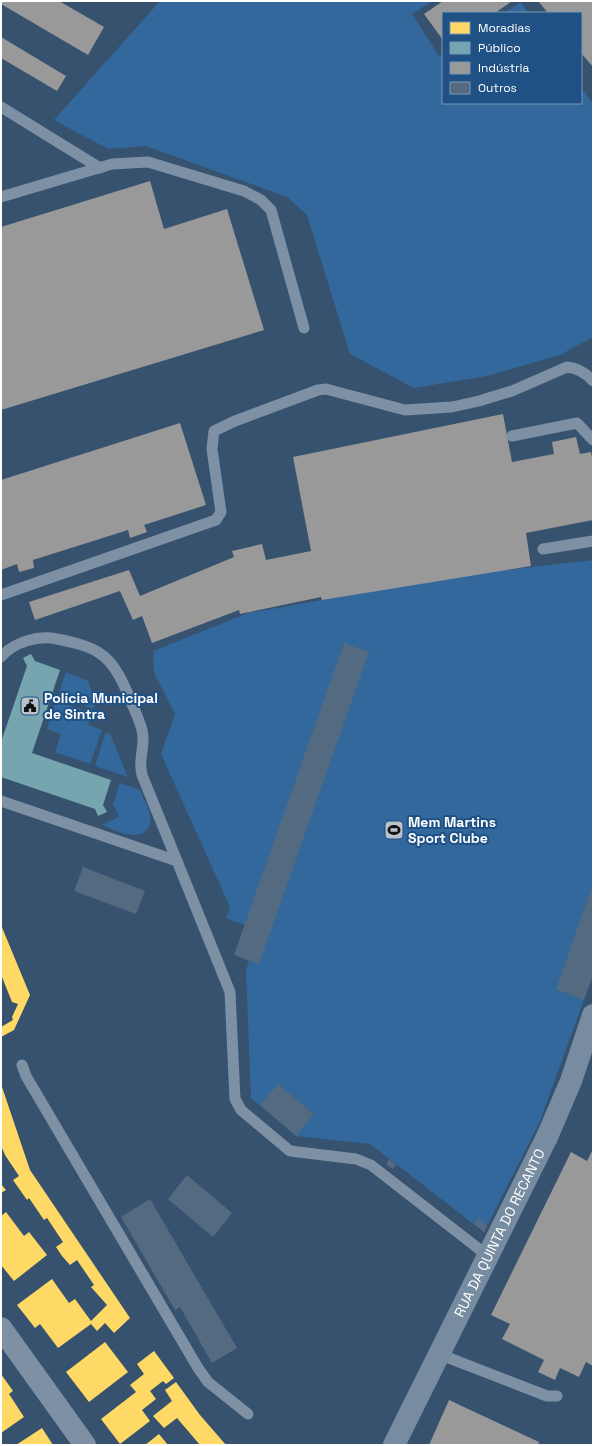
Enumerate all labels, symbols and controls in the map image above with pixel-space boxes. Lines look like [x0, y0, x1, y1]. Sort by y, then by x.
legend [442, 12, 582, 104]
text: Moradias [478, 20, 531, 36]
text: Público [478, 40, 521, 56]
text: Indústria [478, 60, 530, 76]
text: Outros [478, 80, 517, 96]
place label: Polícia Municipal de Sintra [44, 689, 158, 723]
public building icon: Polícia Municipal de Sintra [19, 695, 41, 717]
place label: Mem Martins Sport Clube [408, 813, 496, 847]
sports icon: Mem Martins Sport Clube [383, 819, 405, 841]
street label: RUA DA QUINTA DO RECANTO [450, 1146, 549, 1320]

